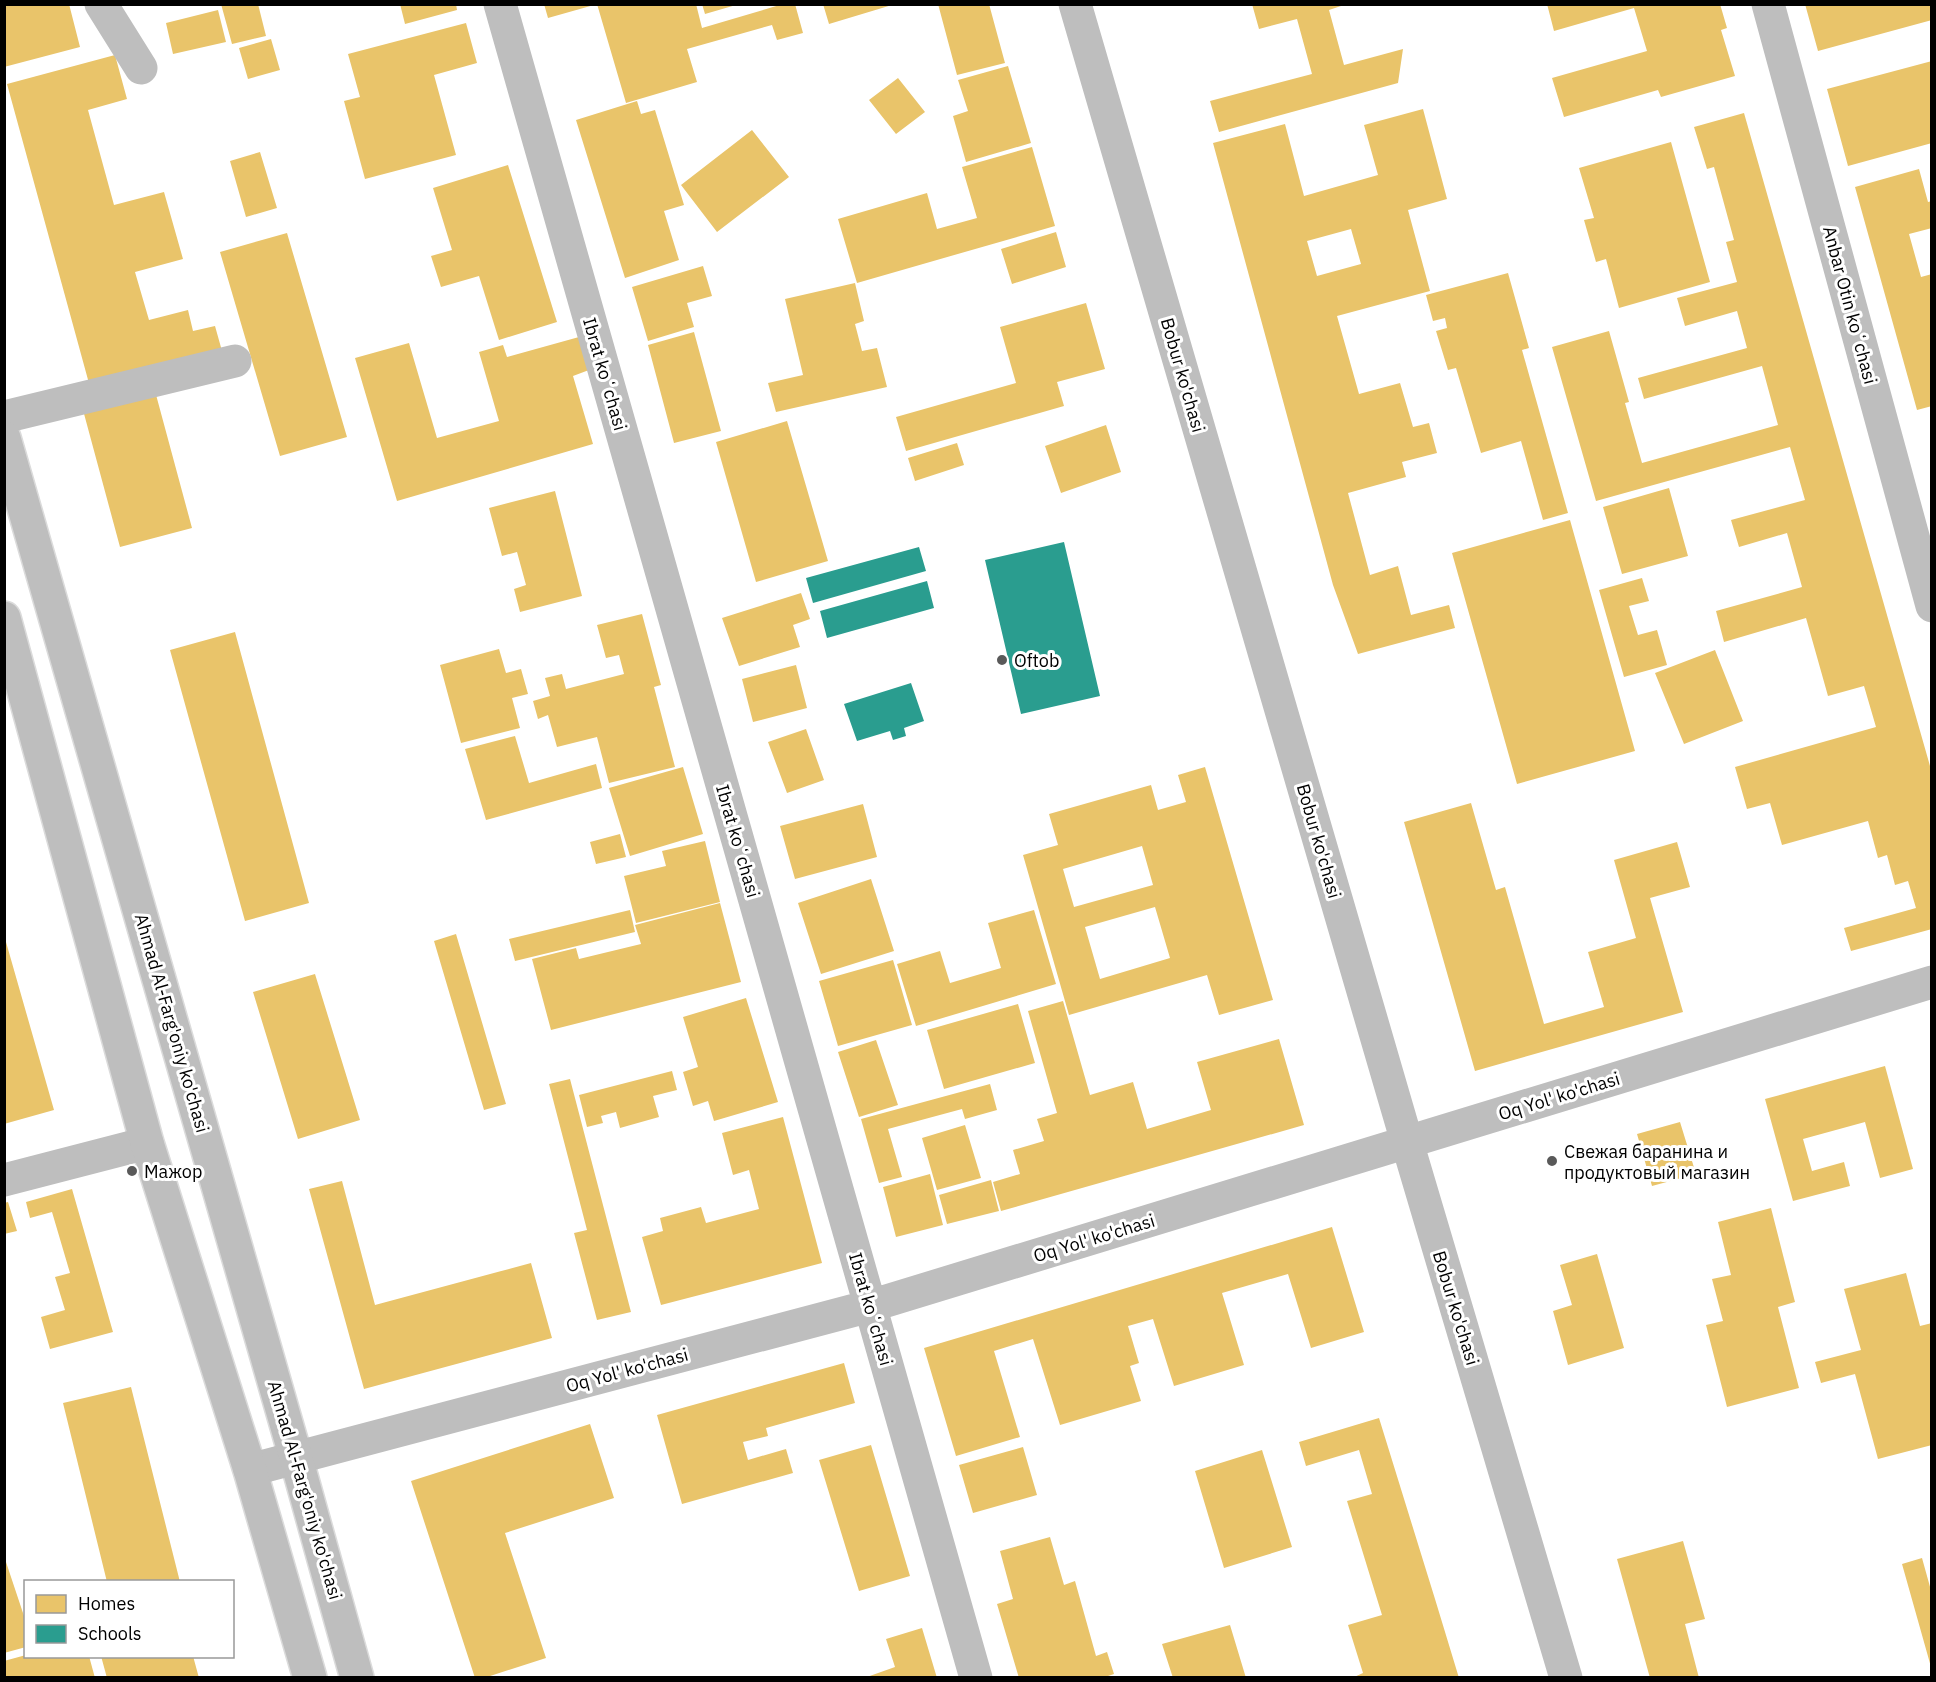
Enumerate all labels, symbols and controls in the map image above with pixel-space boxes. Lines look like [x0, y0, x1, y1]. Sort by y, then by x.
street label: Anbar Otin koʻchasi [1818, 223, 1882, 387]
street label: Ibrat koʻchasi [578, 315, 632, 433]
street label: Bobur ko'chasi [1156, 315, 1210, 435]
place label: Oftob [1014, 649, 1059, 672]
marker: Oftob [995, 653, 1009, 667]
street label: Bobur ko'chasi [1292, 781, 1346, 901]
street label: Ibrat koʻchasi [711, 782, 765, 900]
street label: Ahmad Al-Farg'oniy ko'chasi [130, 911, 214, 1135]
street label: Oq Yol' ko'chasi [1495, 1067, 1623, 1125]
place label: Свежая баранина и продуктовый магазин [1564, 1140, 1750, 1184]
marker: Свежая баранина и продуктовый магазин [1545, 1154, 1559, 1168]
place label: Мажор [144, 1160, 202, 1183]
marker: Мажор [125, 1164, 139, 1178]
street label: Oq Yol' ko'chasi [1030, 1209, 1158, 1267]
street label: Bobur ko'chasi [1428, 1248, 1484, 1368]
street label: Ibrat koʻchasi [844, 1250, 898, 1368]
street label: Oq Yol' ko'chasi [563, 1343, 691, 1397]
street label: Ahmad Al-Farg'oniy ko'chasi [263, 1378, 347, 1602]
legend [24, 1580, 234, 1658]
text: Homes [78, 1592, 135, 1615]
text: Schools [78, 1622, 142, 1645]

